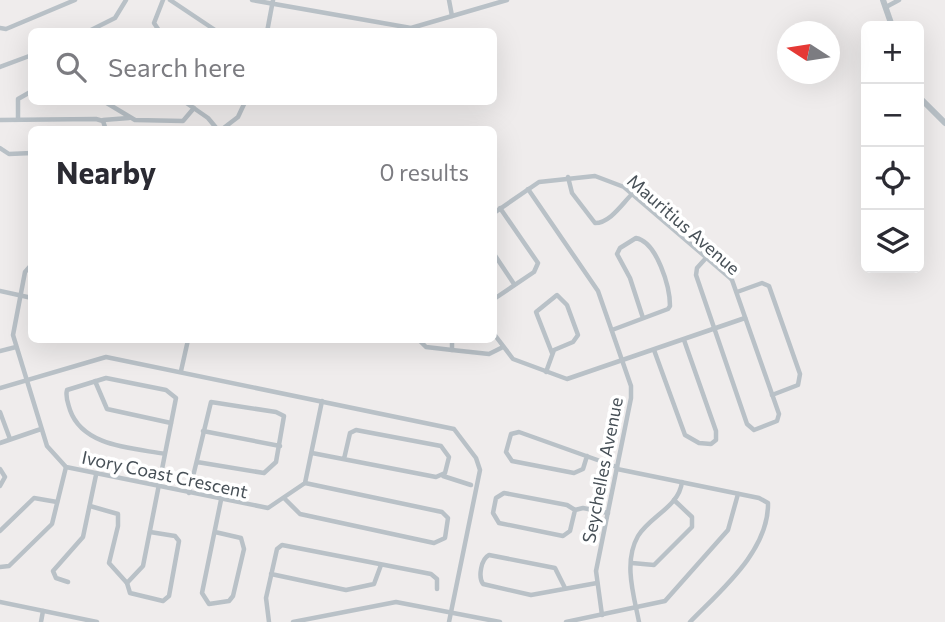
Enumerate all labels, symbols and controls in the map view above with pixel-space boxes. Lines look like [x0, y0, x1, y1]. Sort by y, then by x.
north arrow [777, 21, 840, 84]
map controls [861, 21, 924, 273]
button: + [861, 21, 924, 84]
search box [28, 28, 497, 105]
icon: search [52, 48, 90, 86]
text: Search here [108, 51, 246, 82]
button: − [861, 84, 924, 147]
button: locate [861, 147, 924, 210]
text: Nearby [56, 153, 156, 190]
text: 0 results [380, 158, 469, 186]
street label: Mauritius Avenue [623, 169, 745, 279]
button: layers [861, 210, 924, 273]
street label: Seychelles Avenue [577, 395, 627, 545]
street label: Ivory Coast Crescent [80, 446, 250, 502]

